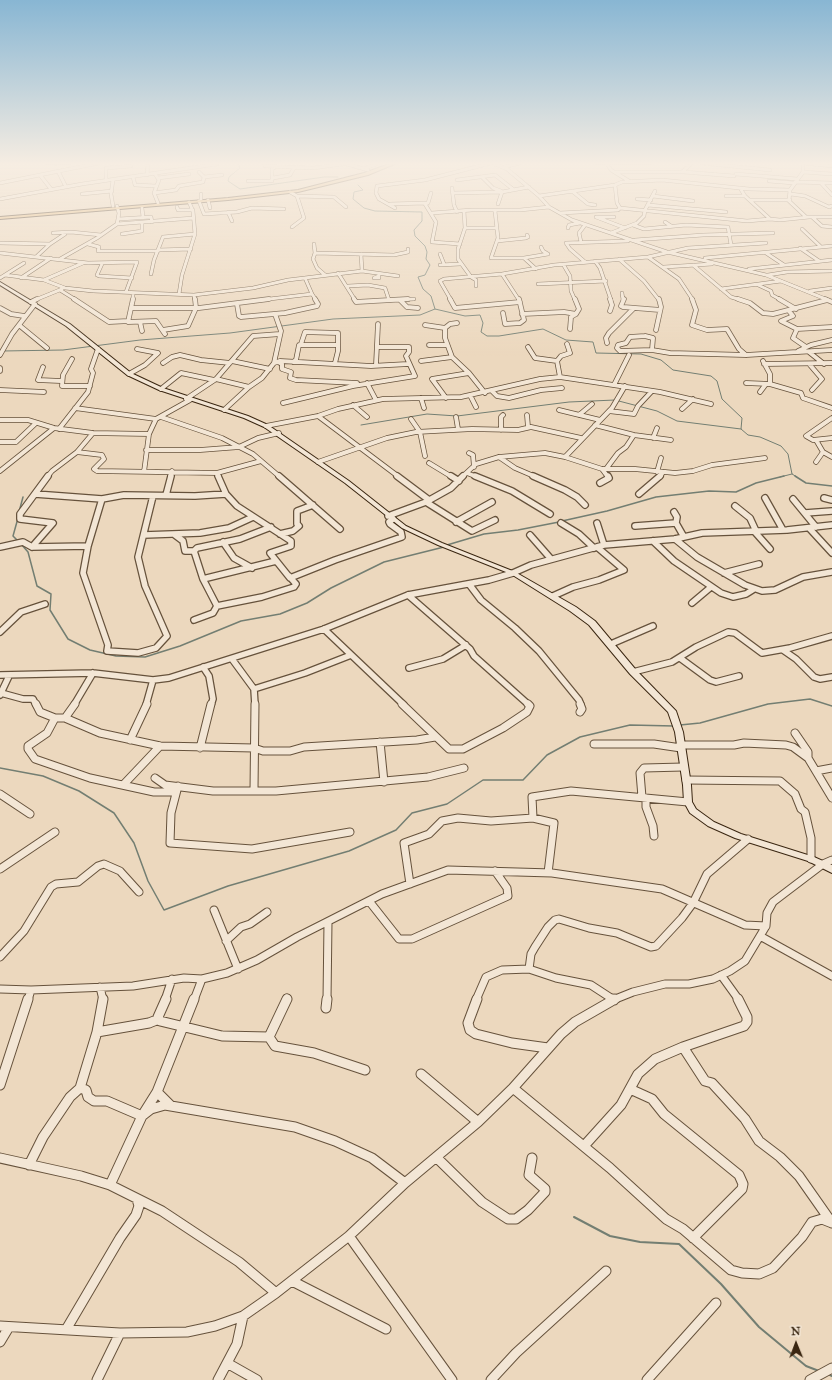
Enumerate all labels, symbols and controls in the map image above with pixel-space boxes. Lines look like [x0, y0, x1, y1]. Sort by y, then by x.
north arrow [776, 1324, 816, 1364]
text: N [791, 1325, 801, 1338]

